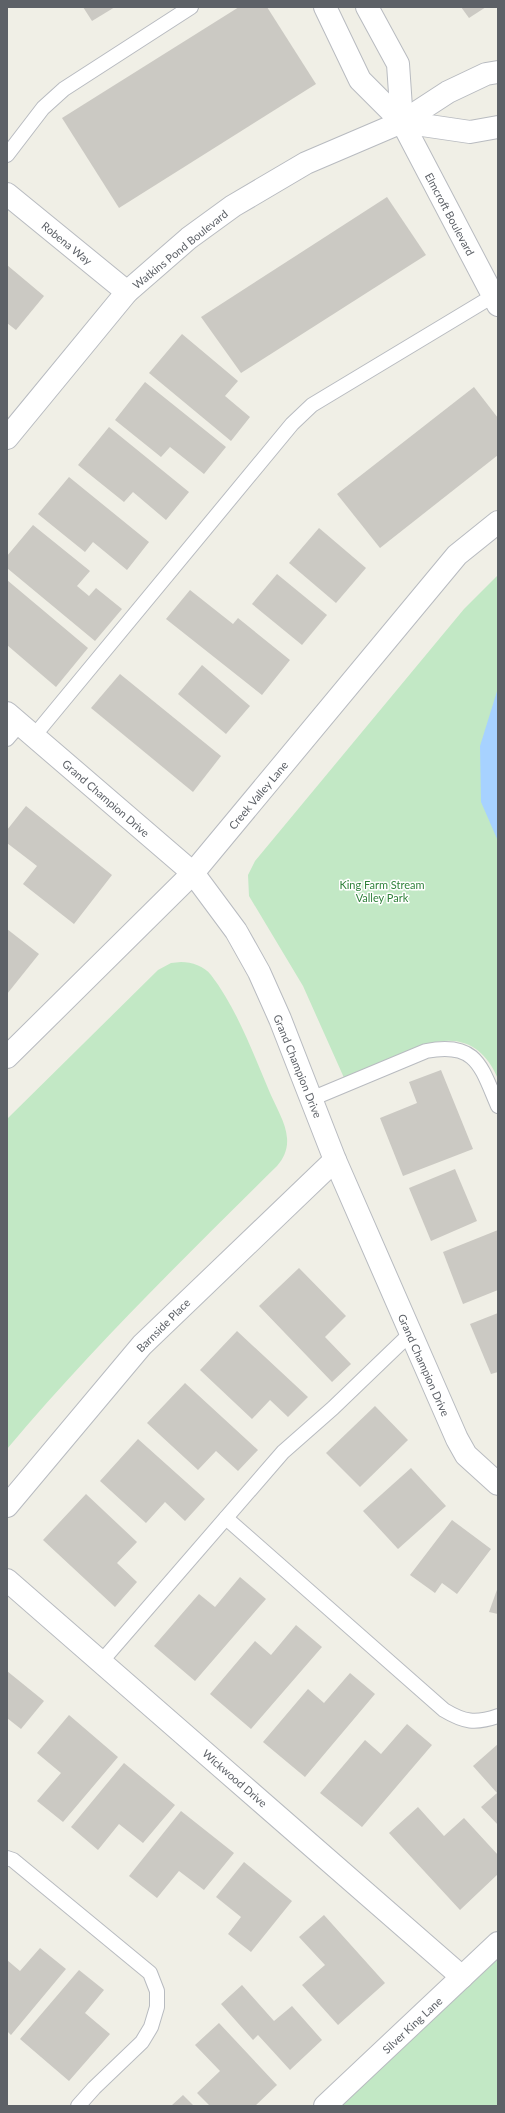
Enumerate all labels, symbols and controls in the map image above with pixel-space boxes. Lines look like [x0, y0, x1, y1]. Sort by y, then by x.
street label: Elmcroft Boulevard [423, 170, 477, 258]
street label: Watkins Pond Boulevard [130, 207, 230, 291]
street label: Robena Way [39, 219, 95, 267]
street label: Grand Champion Drive [60, 757, 152, 839]
street label: Creek Valley Lane [226, 758, 290, 832]
park label: King Farm Stream Valley Park [339, 878, 425, 904]
street label: Grand Champion Drive [271, 1012, 325, 1120]
street label: Barnside Place [134, 1295, 193, 1354]
street label: Grand Champion Drive [396, 1312, 453, 1418]
street label: Wickwood Drive [200, 1746, 270, 1810]
street label: Silver King Lane [380, 1994, 445, 2056]

